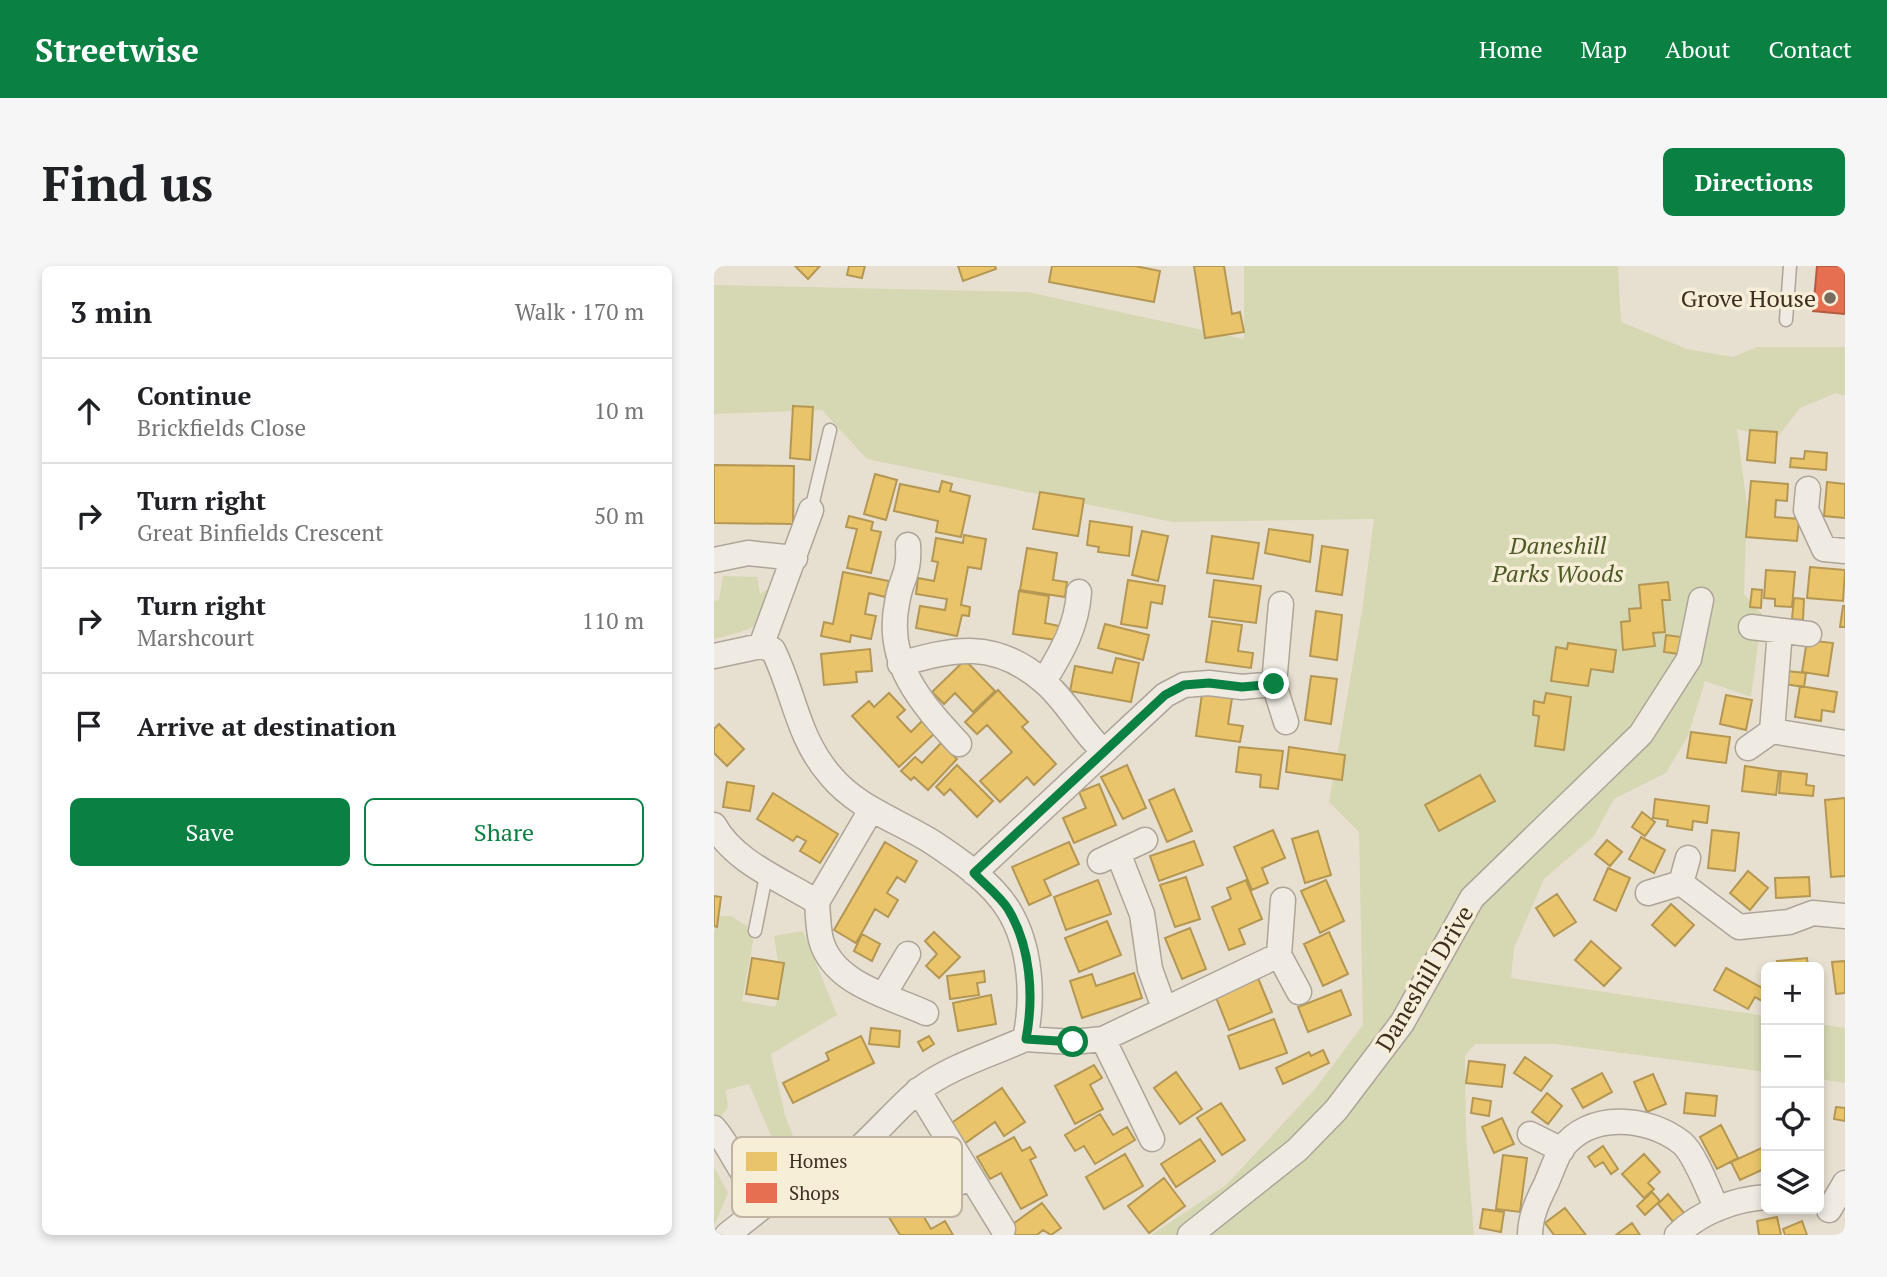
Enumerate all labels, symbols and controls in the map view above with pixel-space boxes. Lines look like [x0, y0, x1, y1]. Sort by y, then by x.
text: Streetwise [35, 28, 199, 71]
text: Home [1479, 33, 1543, 65]
text: Map [1581, 33, 1627, 65]
text: About [1665, 33, 1731, 65]
text: Contact [1769, 33, 1852, 65]
button: Directions [1663, 148, 1845, 216]
text: Find us [42, 150, 213, 215]
place label: Grove House [1681, 282, 1816, 314]
marker: Grove House [1822, 290, 1838, 306]
text: 3 min [70, 292, 152, 332]
text: Walk · 170 m [515, 296, 644, 327]
text: Continue [137, 378, 251, 412]
icon: ahead [70, 392, 108, 430]
text: 10 m [594, 395, 644, 426]
text: Brickfields Close [137, 412, 306, 443]
text: Turn right [137, 483, 266, 517]
icon: right [70, 497, 108, 535]
text: 50 m [594, 500, 644, 531]
text: Great Binfields Crescent [137, 517, 384, 548]
park label: Daneshill Parks Woods [1491, 529, 1624, 589]
text: Turn right [137, 588, 266, 622]
icon: right [70, 602, 108, 640]
text: 110 m [582, 605, 644, 636]
text: Marshcourt [137, 622, 254, 653]
route end [1258, 668, 1289, 699]
icon: arrive [70, 707, 108, 745]
text: Arrive at destination [137, 709, 396, 743]
button: Save [70, 798, 350, 866]
button: Share [364, 798, 644, 866]
street label: Daneshill Drive [1368, 899, 1480, 1057]
map controls [1761, 962, 1824, 1214]
button: + [1761, 962, 1824, 1025]
button: − [1761, 1025, 1824, 1088]
route start [1057, 1026, 1088, 1057]
button: locate [1761, 1088, 1824, 1151]
legend [732, 1137, 962, 1217]
text: Homes [789, 1148, 848, 1173]
button: layers [1761, 1151, 1824, 1214]
text: Shops [789, 1180, 840, 1205]

